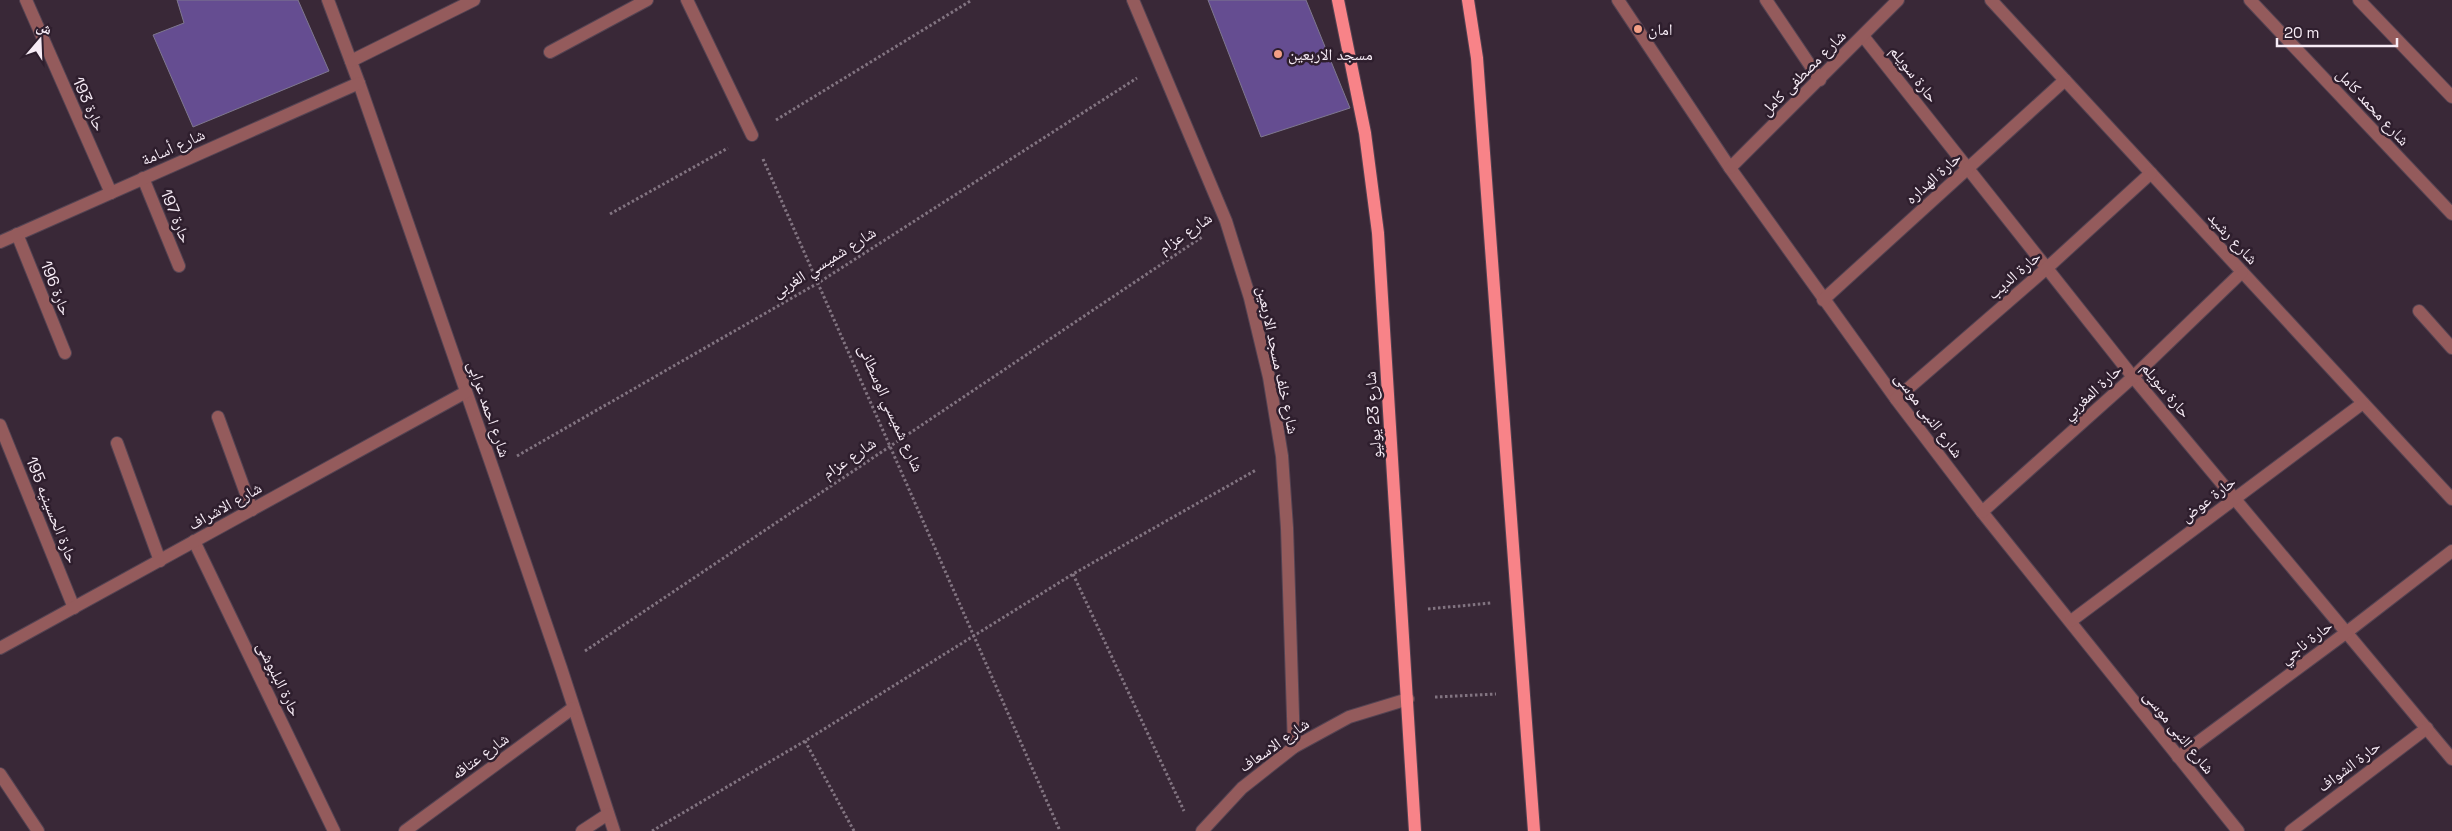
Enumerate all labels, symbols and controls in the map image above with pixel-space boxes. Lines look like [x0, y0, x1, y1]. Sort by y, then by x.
north arrow [15, 15, 65, 65]
scale bar [2277, 15, 2397, 47]
text: ش [34, 17, 54, 39]
place label: امان [1648, 19, 1673, 40]
marker: امان [1632, 23, 1644, 35]
text: 20 m [2284, 23, 2319, 42]
street label: شارع مصطفى كامل [1756, 26, 1850, 120]
street label: حارة سويلم [1885, 41, 1943, 107]
place label: مسجد الاربعين [1288, 44, 1373, 65]
marker: مسجد الاربعين [1272, 48, 1284, 60]
street label: شارع محمد كامل [2332, 64, 2414, 150]
street label: حارة 193 [68, 74, 110, 134]
street label: شارع أسامة [138, 124, 208, 170]
street label: حارة الهداره [1901, 147, 1965, 209]
street label: حارة 197 [156, 186, 196, 246]
street label: شارع عزام [1154, 207, 1216, 259]
street label: شارع رشيد [2203, 207, 2263, 269]
street label: شارع شميسي الغربى [768, 222, 881, 304]
street label: حارة الديب [1983, 246, 2045, 304]
street label: حارة 196 [36, 257, 76, 319]
street label: شارع خلف مسجد الاربعين [1252, 284, 1304, 436]
street label: شارع شميسي الوسطانى [851, 341, 929, 476]
street label: شارع احمد عرابى [463, 358, 515, 460]
street label: حارة سويلم [2136, 358, 2196, 422]
street label: حارة المغربي [2058, 360, 2128, 426]
street label: شارع النبى موسى [1890, 368, 1968, 462]
street label: شارع 23 يوليو [1359, 371, 1387, 459]
street label: شارع عزام [818, 432, 880, 484]
street label: حارة الحسينيه 195 [21, 454, 83, 566]
street label: حارة عوض [2176, 471, 2240, 527]
street label: شارع الاشراف [184, 477, 266, 535]
street label: حارة ناجي [2275, 615, 2338, 670]
street label: حارة البلبوشى [252, 638, 306, 720]
street label: شارع النبى موسى [2139, 686, 2219, 778]
street label: شارع الاسعاف [1235, 713, 1313, 777]
street label: شارع عتاقه [447, 728, 513, 784]
street label: حارة الشواف [2313, 735, 2385, 797]

